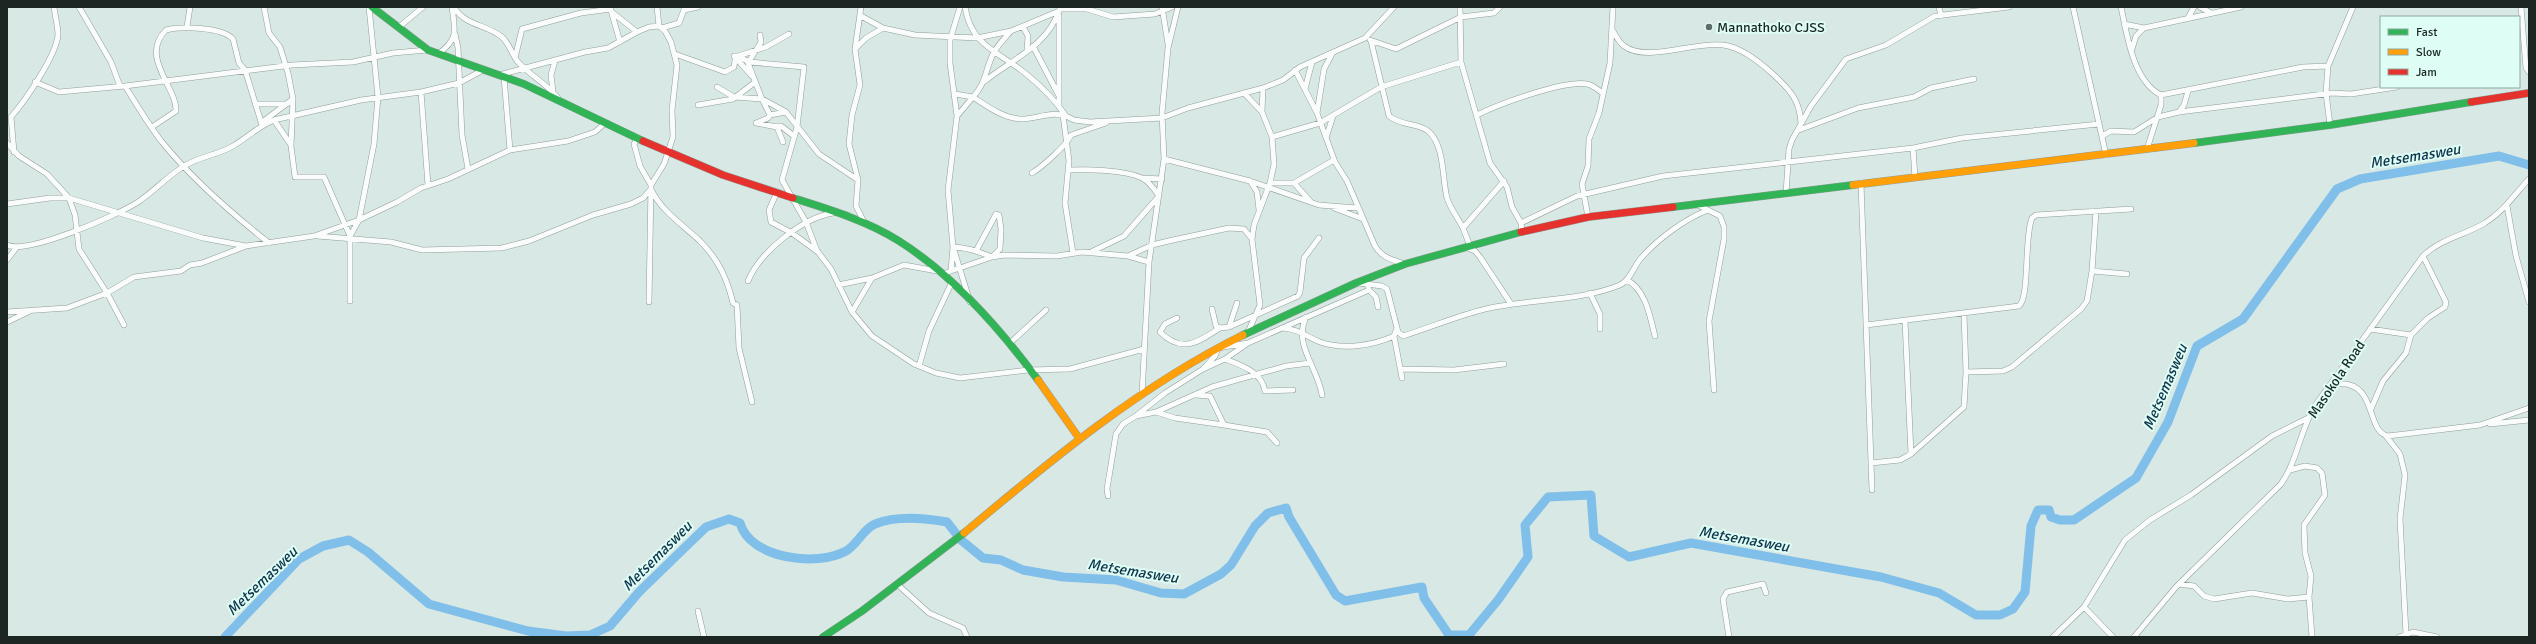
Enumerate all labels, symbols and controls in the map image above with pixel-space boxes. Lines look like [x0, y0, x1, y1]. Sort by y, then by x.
legend [2380, 16, 2520, 88]
place label: Mannathoko CJSS [1717, 19, 1825, 36]
marker: Mannathoko CJSS [1704, 22, 1714, 32]
text: Fast [2416, 25, 2437, 40]
text: Slow [2416, 45, 2441, 60]
text: Jam [2416, 65, 2437, 80]
water label: Metsemasweu [2368, 140, 2462, 172]
street label: Masokola Road [2304, 337, 2369, 421]
water label: Metsemasweu [2139, 341, 2191, 433]
water label: Metsemasweu [618, 517, 696, 595]
water label: Metsemasweu [1697, 522, 1791, 556]
water label: Metsemasweu [223, 542, 302, 619]
water label: Metsemasweu [1086, 555, 1180, 587]

